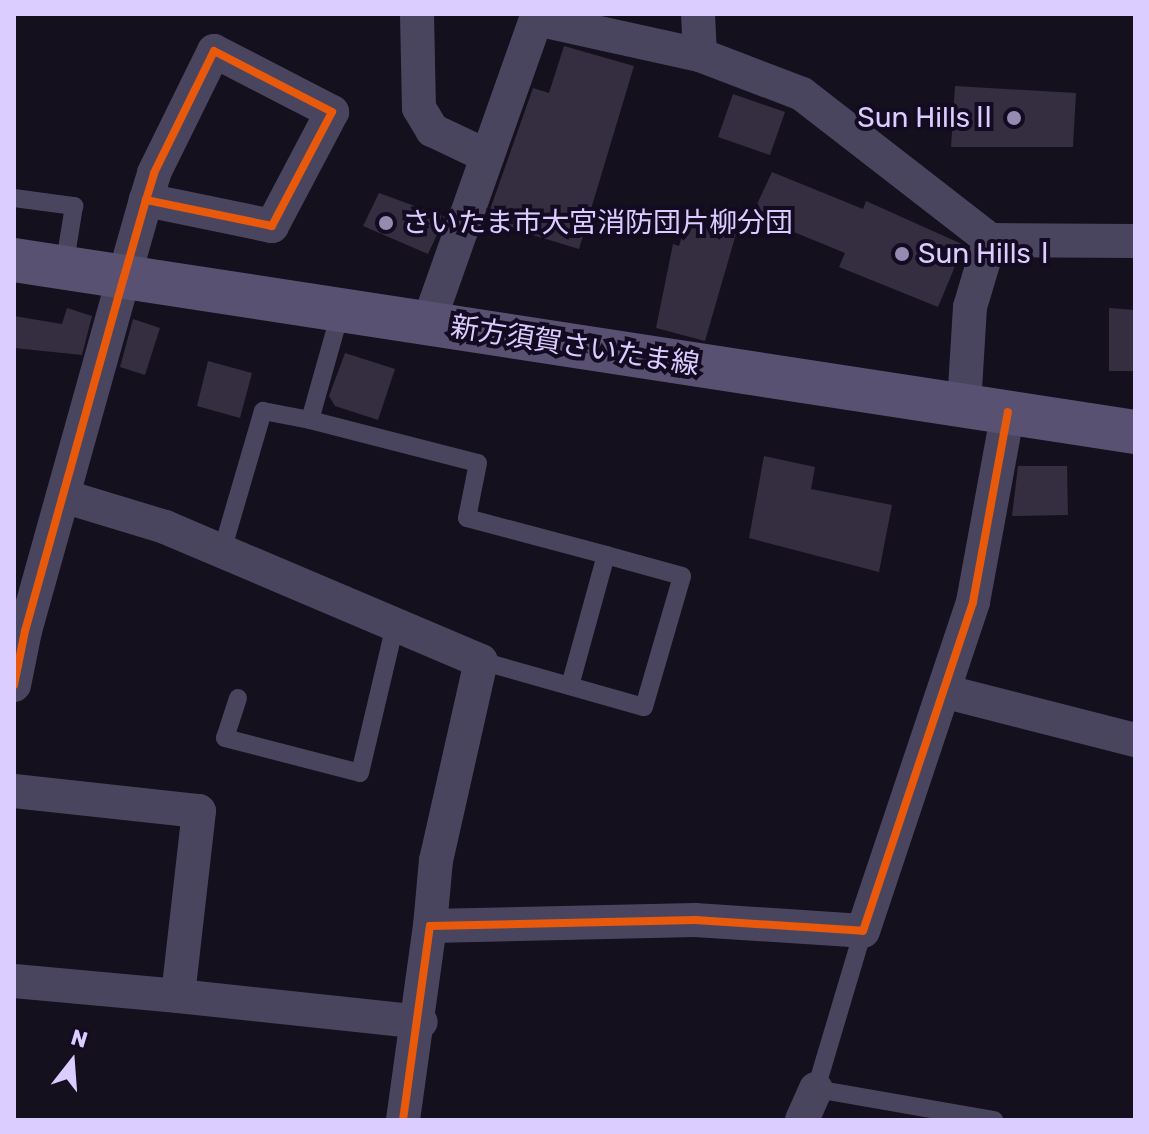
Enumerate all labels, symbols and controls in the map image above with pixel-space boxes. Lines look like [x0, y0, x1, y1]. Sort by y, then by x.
place label: Sun HillsⅡ [857, 101, 998, 135]
marker: Sun HillsⅡ [1005, 109, 1023, 127]
place label: さいたま市大宮消防団片柳分団 [402, 206, 794, 240]
marker: さいたま市大宮消防団片柳分団 [377, 214, 395, 232]
place label: Sun HillsⅠ [918, 237, 1059, 271]
marker: Sun HillsⅠ [893, 245, 911, 263]
street label: 新方須賀さいたま線 [448, 310, 702, 382]
north arrow [32, 1022, 112, 1102]
text: N [68, 1023, 91, 1054]

